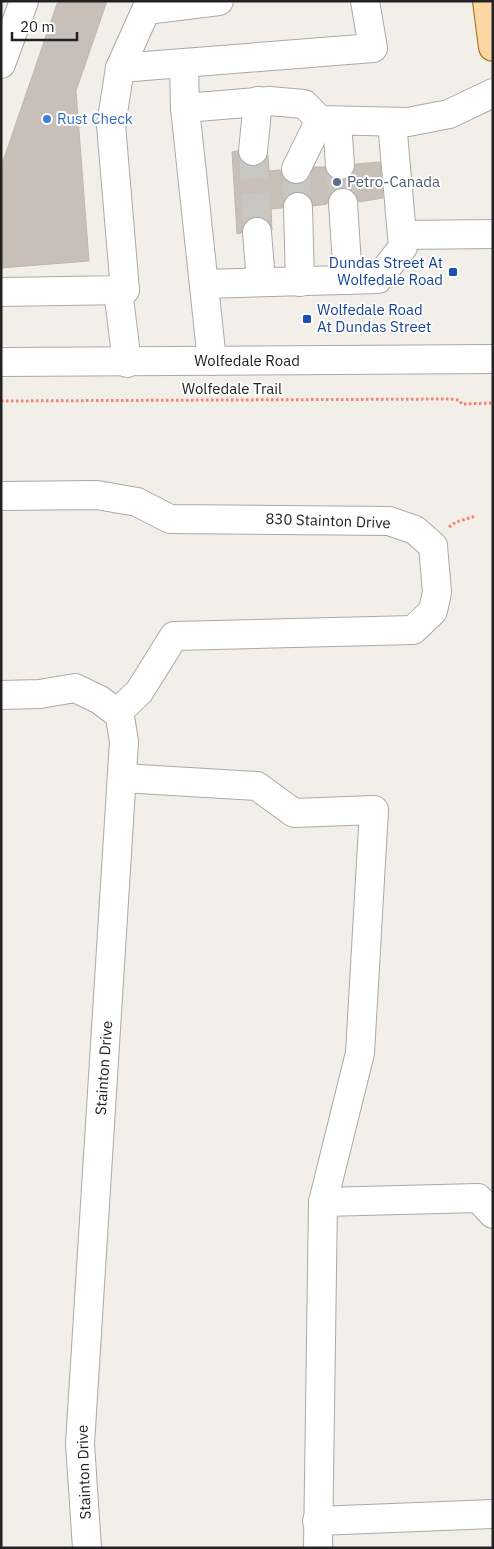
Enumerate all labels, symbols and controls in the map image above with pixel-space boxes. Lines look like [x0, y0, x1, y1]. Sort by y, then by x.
scale bar [12, 10, 78, 42]
text: 20 m [20, 17, 55, 36]
place label: Rust Check [57, 109, 133, 128]
marker: Rust Check [41, 113, 53, 125]
place label: Petro-Canada [347, 172, 440, 191]
marker: Petro-Canada [331, 176, 343, 188]
place label: Dundas Street At Wolfedale Road [329, 253, 443, 289]
marker: Dundas Street At Wolfedale Road [447, 266, 459, 278]
place label: Wolfedale Road At Dundas Street [317, 300, 431, 336]
marker: Wolfedale Road At Dundas Street [301, 313, 313, 325]
street label: Wolfedale Road [194, 351, 300, 370]
street label: Wolfedale Trail [182, 379, 282, 398]
street label: 830 Stainton Drive [265, 509, 391, 532]
street label: Stainton Drive [91, 1020, 116, 1116]
street label: Stainton Drive [72, 1424, 95, 1520]

